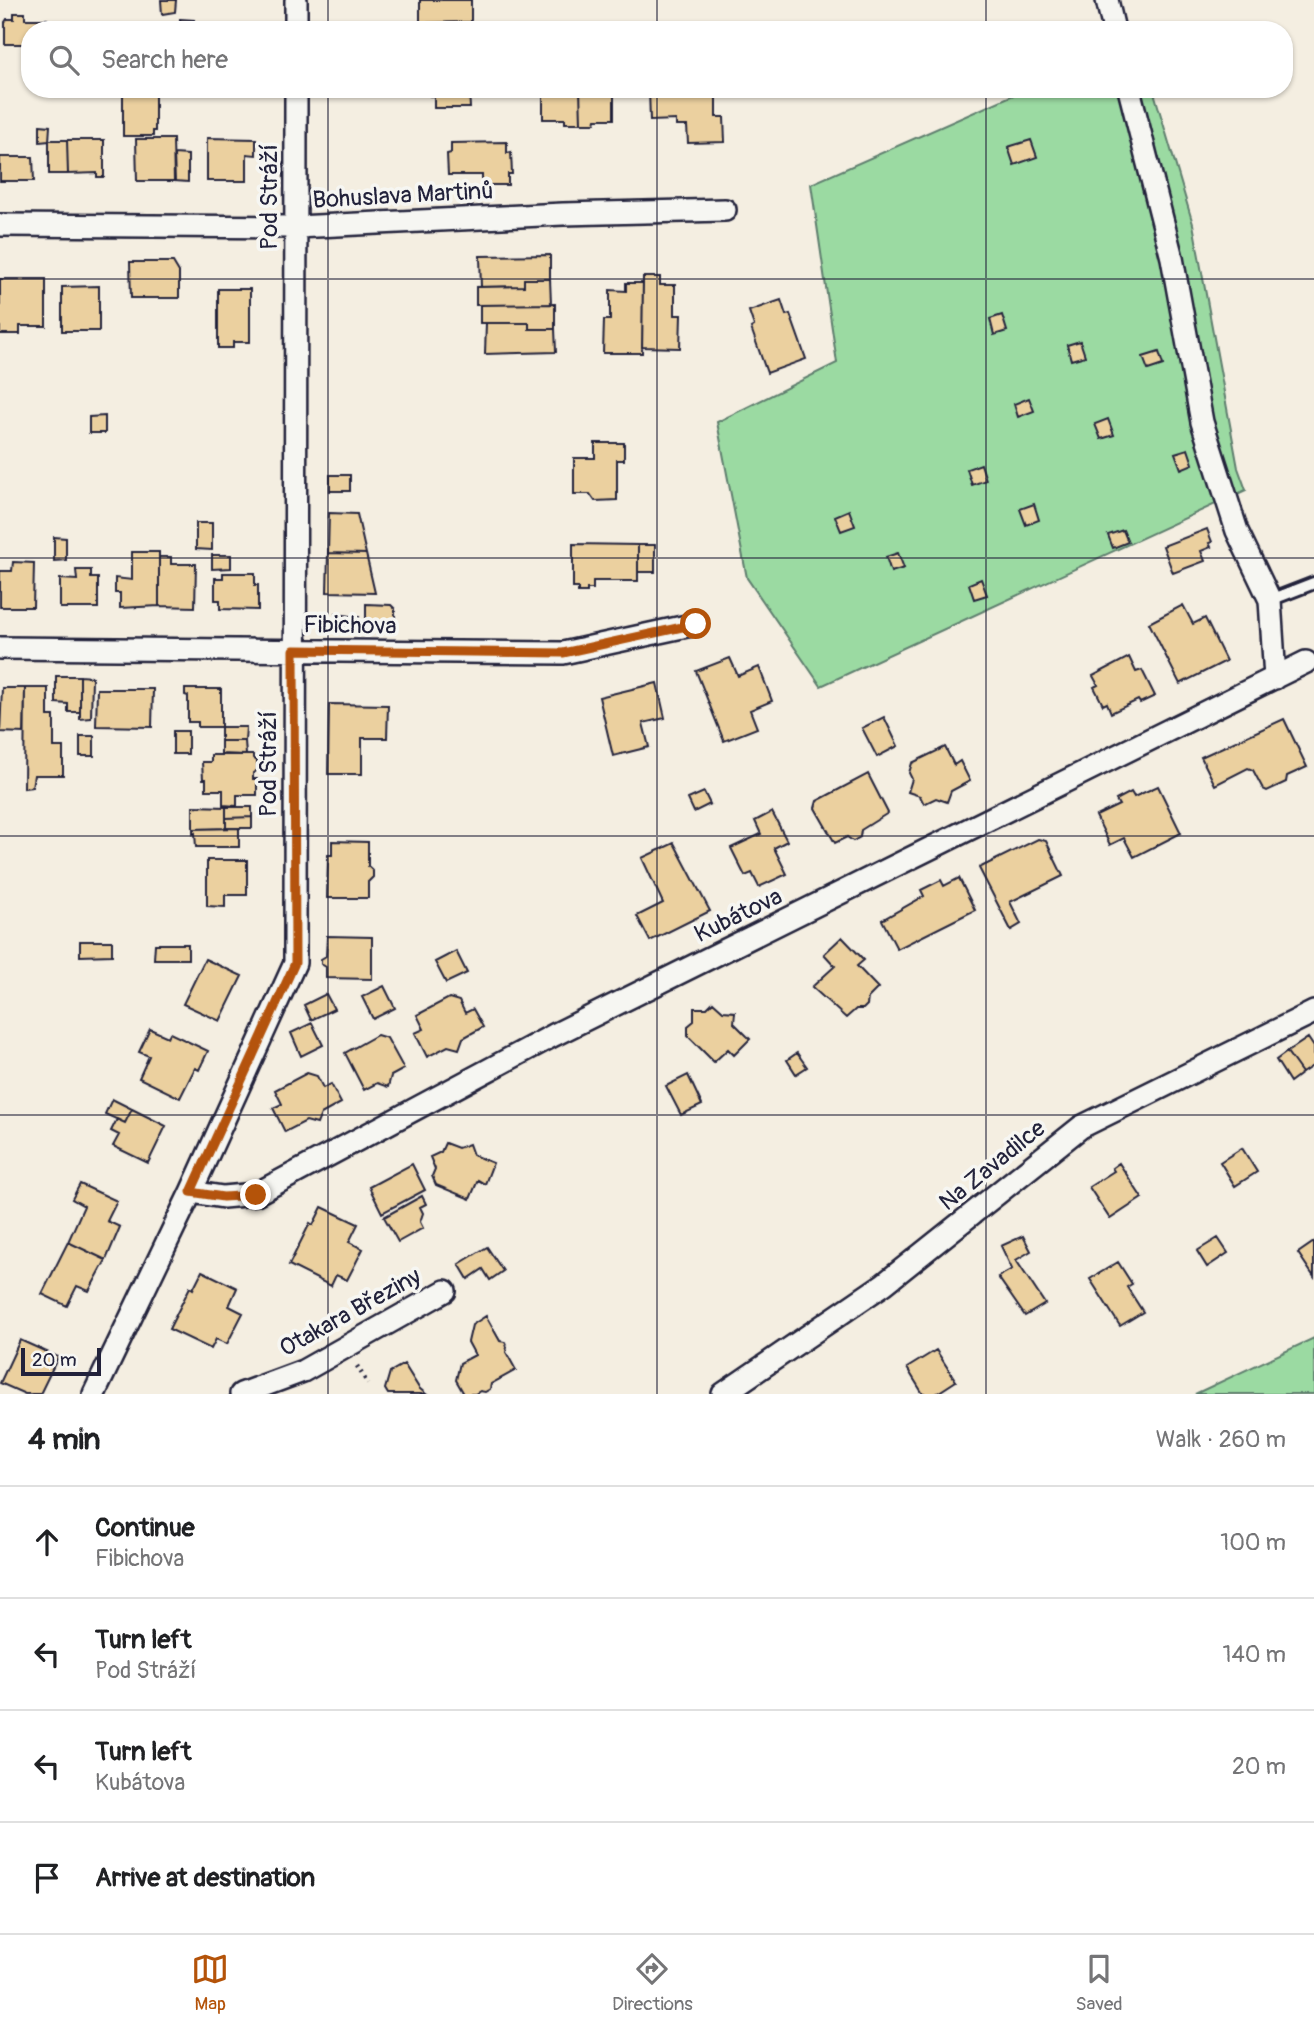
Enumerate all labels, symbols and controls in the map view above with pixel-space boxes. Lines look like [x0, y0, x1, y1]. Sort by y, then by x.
search box [21, 21, 1293, 98]
icon: search [45, 41, 83, 79]
text: Search here [101, 44, 228, 76]
street label: Pod Stráží [255, 144, 284, 250]
street label: Bohuslava Martinů [312, 176, 494, 215]
route start [680, 608, 711, 639]
street label: Fibichova [303, 610, 397, 641]
street label: Pod Stráží [254, 711, 283, 817]
street label: Kubátova [690, 882, 787, 949]
street label: Na Zavadilce [934, 1114, 1051, 1217]
route end [240, 1179, 271, 1210]
street label: Otakara Březiny [275, 1262, 426, 1363]
scale bar [21, 1345, 102, 1377]
text: 20 m [32, 1348, 77, 1372]
text: 4 min [28, 1421, 101, 1458]
text: Walk · 260 m [1156, 1425, 1286, 1454]
text: Continue [95, 1512, 195, 1544]
icon: ahead [28, 1523, 66, 1561]
text: 100 m [1220, 1528, 1286, 1557]
text: Fibichova [95, 1544, 184, 1573]
text: Turn left [95, 1624, 191, 1656]
icon: left [28, 1635, 66, 1673]
text: 140 m [1223, 1640, 1286, 1669]
text: Pod Stráží [95, 1656, 196, 1685]
text: Turn left [95, 1736, 191, 1768]
icon: left [28, 1747, 66, 1785]
text: 20 m [1232, 1752, 1286, 1781]
text: Kubátova [95, 1768, 185, 1797]
icon: arrive [28, 1859, 66, 1897]
text: Arrive at destination [95, 1862, 315, 1894]
tab: Map [191, 1950, 229, 2016]
tab: Directions [612, 1950, 693, 2016]
tab: Saved [1075, 1950, 1123, 2016]

